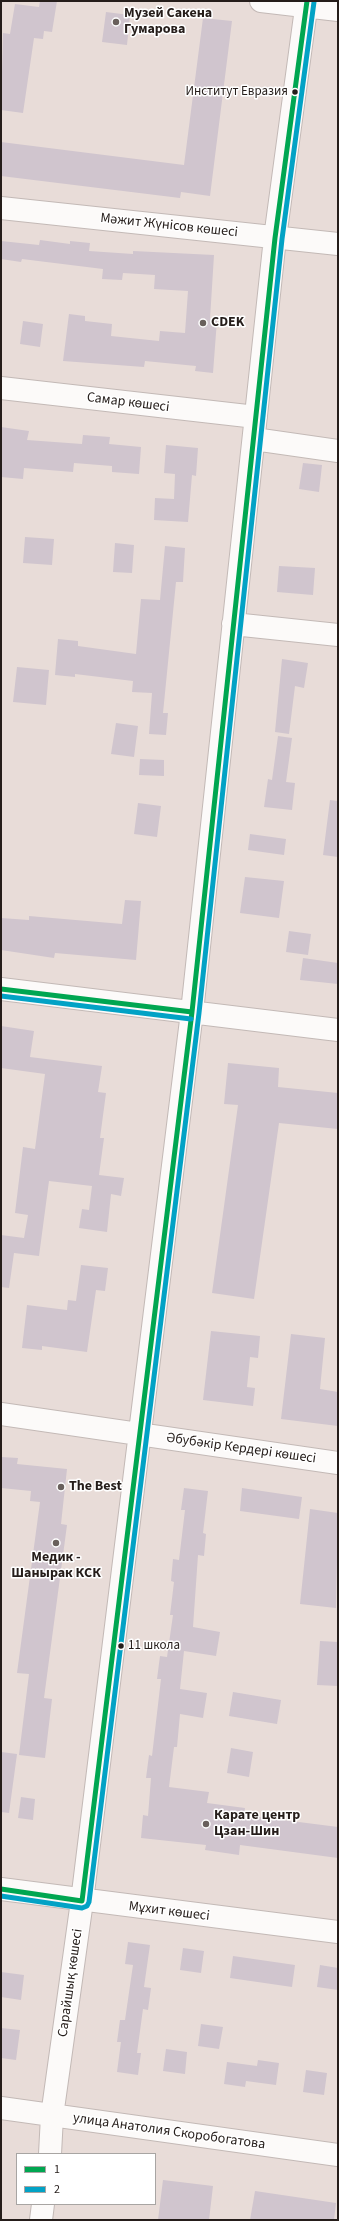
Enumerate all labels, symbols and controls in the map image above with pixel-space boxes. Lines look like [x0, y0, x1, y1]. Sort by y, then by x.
place label: Музей Сакена Гумарова [124, 6, 212, 38]
marker: Музей Сакена Гумарова [111, 17, 121, 27]
place label: Институт Евразия [185, 84, 288, 100]
marker: Институт Евразия [290, 87, 300, 97]
street label: Мәжит Жүнісов көшесі [99, 210, 239, 242]
place label: CDEK [211, 315, 244, 331]
marker: CDEK [198, 318, 208, 328]
street label: Самар көшесі [86, 390, 170, 416]
street label: Әбубәкір Кердері көшесі [165, 1430, 317, 1468]
place label: The Best [69, 1479, 122, 1495]
marker: The Best [56, 1482, 66, 1492]
marker: Медик - Шанырак КСК [51, 1538, 61, 1548]
place label: Медик - Шанырак КСК [11, 1550, 101, 1582]
place label: 11 школа [128, 1638, 180, 1654]
marker: 11 школа [116, 1641, 126, 1651]
place label: Карате центр Цзан-Шин [214, 1808, 300, 1840]
marker: Карате центр Цзан-Шин [201, 1819, 211, 1829]
street label: Мұхит көшесі [128, 1899, 210, 1925]
street label: Сарайшық көшесі [55, 1928, 87, 2038]
street label: улица Анатолия Скоробогатова [72, 2110, 266, 2154]
legend [16, 2153, 156, 2205]
text: 1 [54, 2161, 60, 2178]
text: 2 [54, 2181, 60, 2198]

